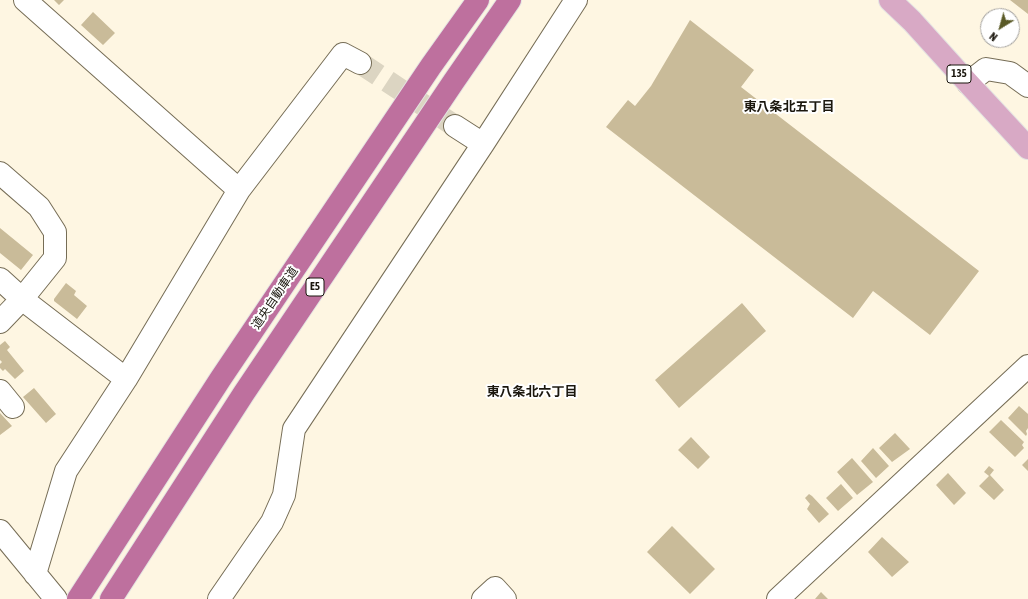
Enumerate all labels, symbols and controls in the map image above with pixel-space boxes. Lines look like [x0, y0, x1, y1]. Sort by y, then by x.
north arrow [980, 8, 1020, 48]
text: N [987, 30, 1000, 44]
road number: 135 [947, 65, 971, 83]
district label: 東八条北五丁目 [744, 99, 834, 115]
street label: 道央自動車道 [249, 264, 301, 332]
road number: E5 [306, 278, 324, 296]
district label: 東八条北六丁目 [487, 384, 577, 400]

